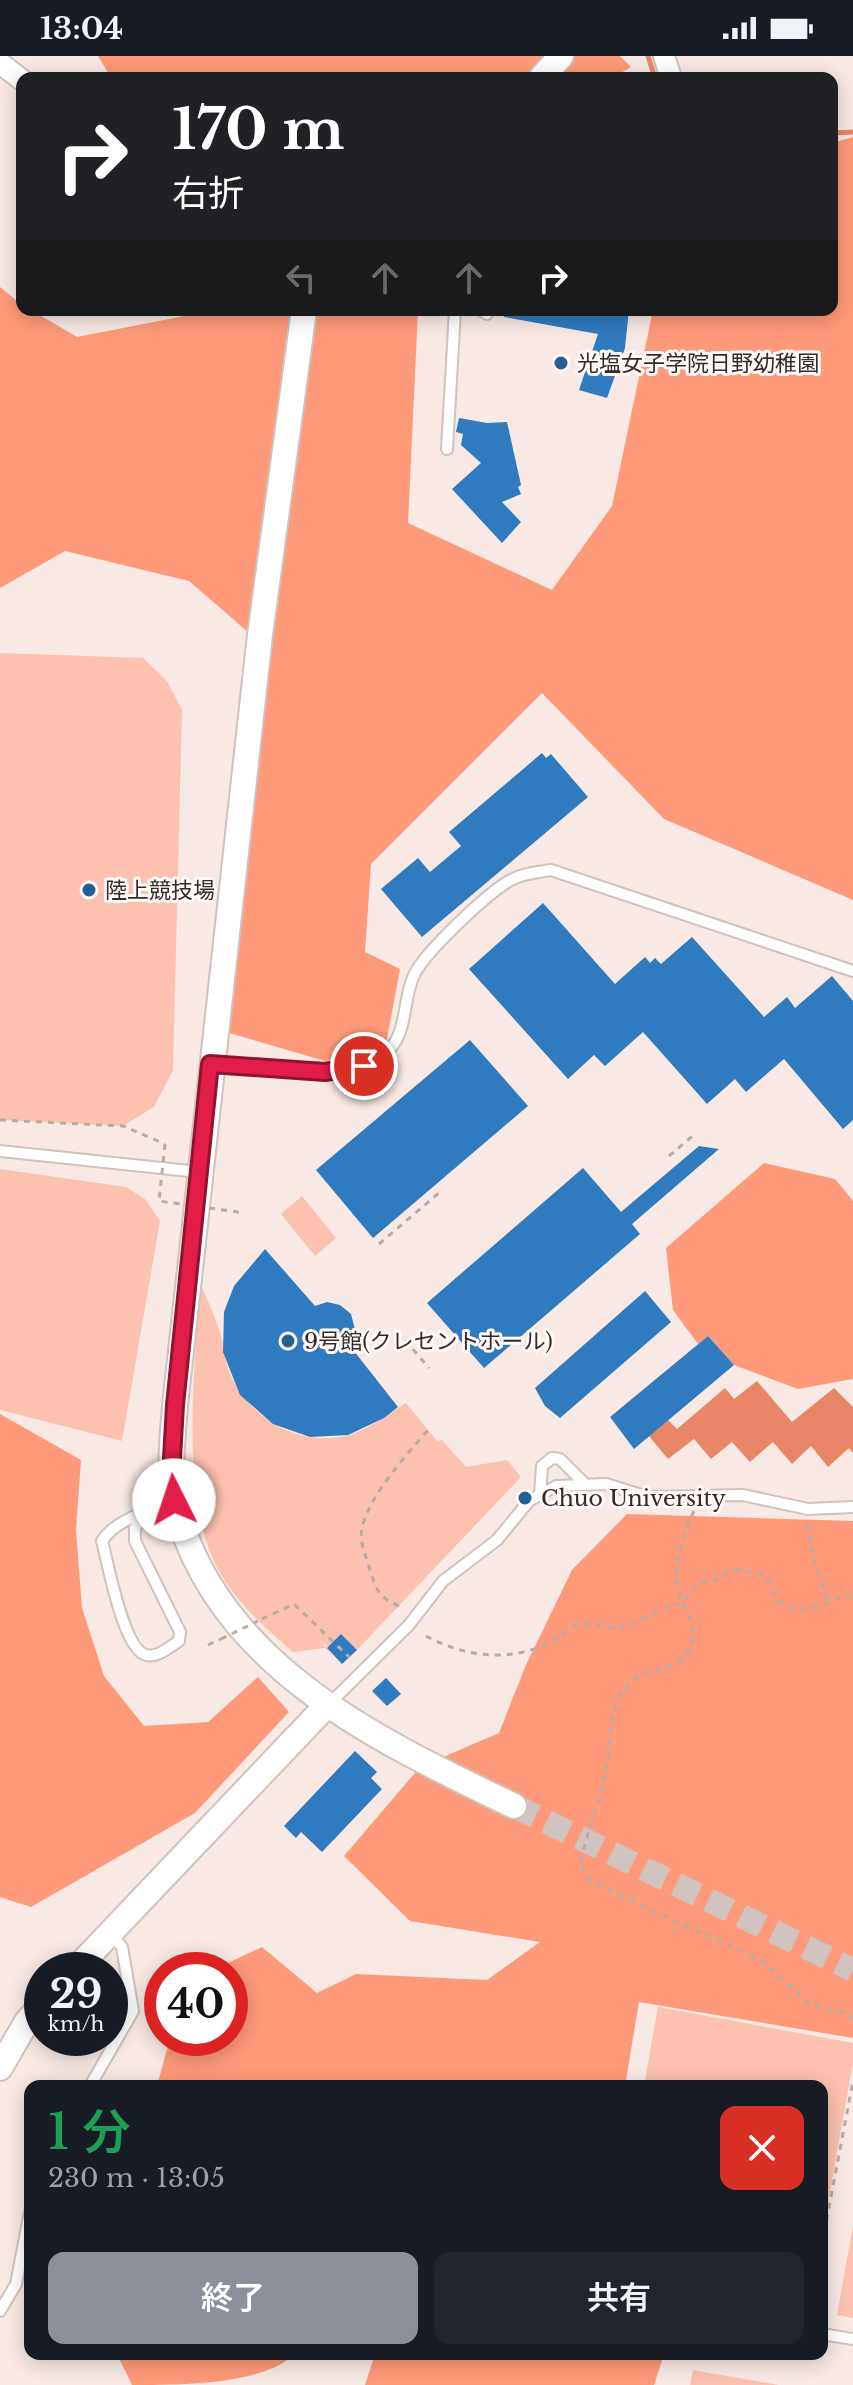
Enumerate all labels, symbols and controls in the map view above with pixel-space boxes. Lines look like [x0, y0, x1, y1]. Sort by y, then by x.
text: 13:04 [40, 10, 123, 47]
text: 170 m [172, 95, 344, 164]
icon: right [40, 104, 144, 208]
text: 右折 [172, 171, 244, 216]
icon: left [279, 256, 323, 300]
icon: ahead [363, 256, 407, 300]
icon: ahead [447, 256, 491, 300]
icon: right [531, 256, 575, 300]
place label: 光塩女子学院日野幼稚園 [577, 350, 819, 377]
marker: 光塩女子学院日野幼稚園 [552, 354, 570, 372]
place label: 陸上競技場 [105, 877, 215, 904]
marker: 陸上競技場 [80, 881, 98, 899]
pin [330, 1032, 398, 1100]
icon: arrive [342, 1044, 386, 1088]
place label: 9号館(クレセントホール) [304, 1328, 553, 1355]
marker: 9号館(クレセントホール) [279, 1332, 297, 1350]
position arrow [132, 1458, 216, 1542]
place label: Chuo University [541, 1485, 726, 1512]
marker: Chuo University [516, 1489, 534, 1507]
speed limit sign: 40 [144, 1952, 248, 2056]
text: 29 [50, 1969, 103, 2019]
text: km/h [48, 2012, 104, 2036]
text: 1 分 [48, 2102, 130, 2162]
button: close [720, 2106, 804, 2190]
text: 230 m · 13:05 [48, 2162, 225, 2194]
button: 終了 [48, 2252, 418, 2344]
button: 共有 [434, 2252, 804, 2344]

